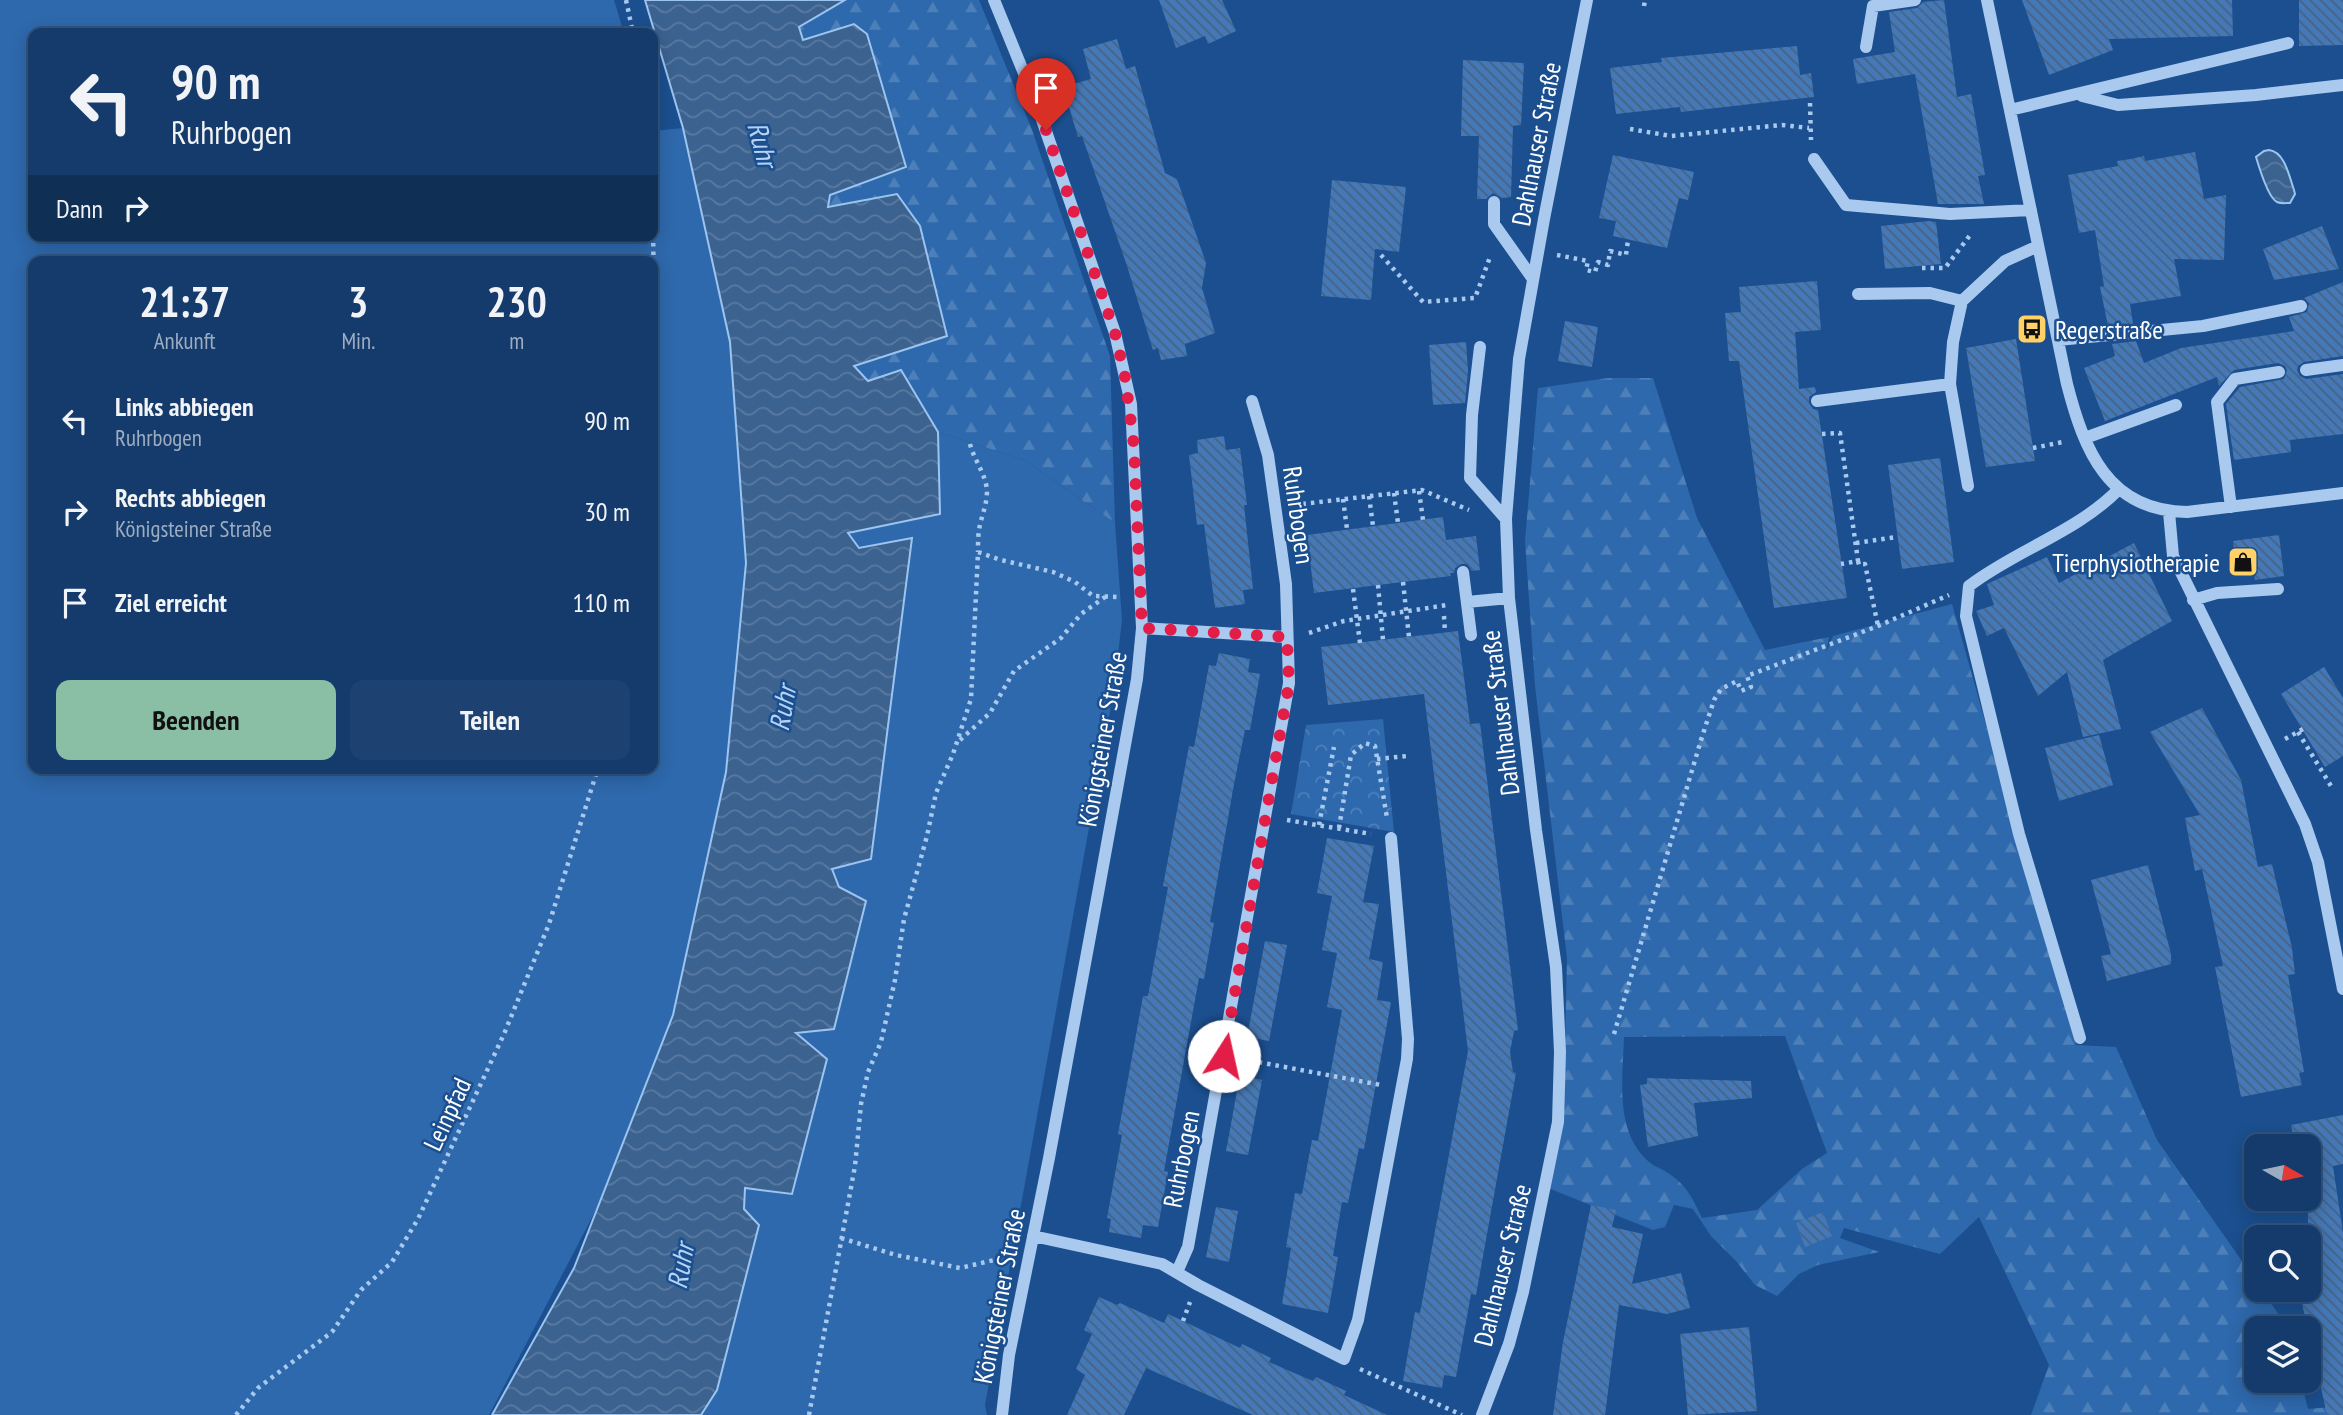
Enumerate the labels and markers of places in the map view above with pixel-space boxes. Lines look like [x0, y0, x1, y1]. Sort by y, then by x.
pin [1016, 58, 1076, 130]
bus stop icon: Regerstraße [2015, 312, 2049, 346]
place label: Regerstraße [2055, 313, 2163, 346]
shop icon: Tierphysiotherapie [2226, 545, 2260, 579]
place label: Tierphysiotherapie [2052, 546, 2220, 579]

